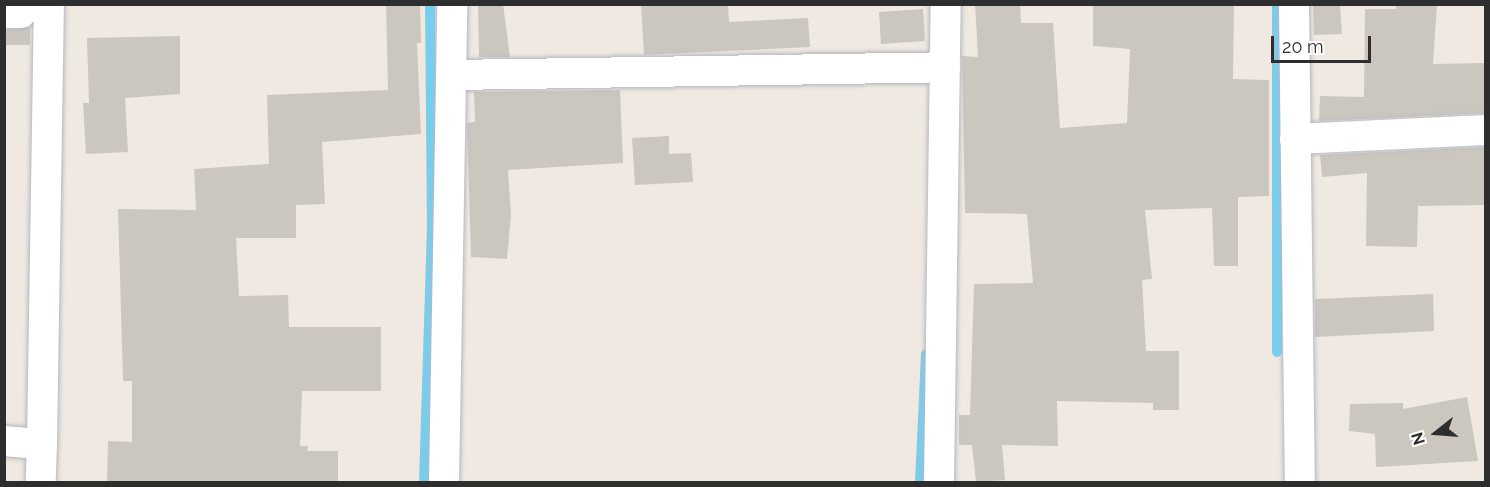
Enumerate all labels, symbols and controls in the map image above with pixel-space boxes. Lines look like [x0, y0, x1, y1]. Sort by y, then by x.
scale bar [1274, 24, 1374, 62]
text: 20 m [1282, 36, 1324, 57]
north arrow [1406, 403, 1466, 463]
text: N [1407, 430, 1429, 447]

